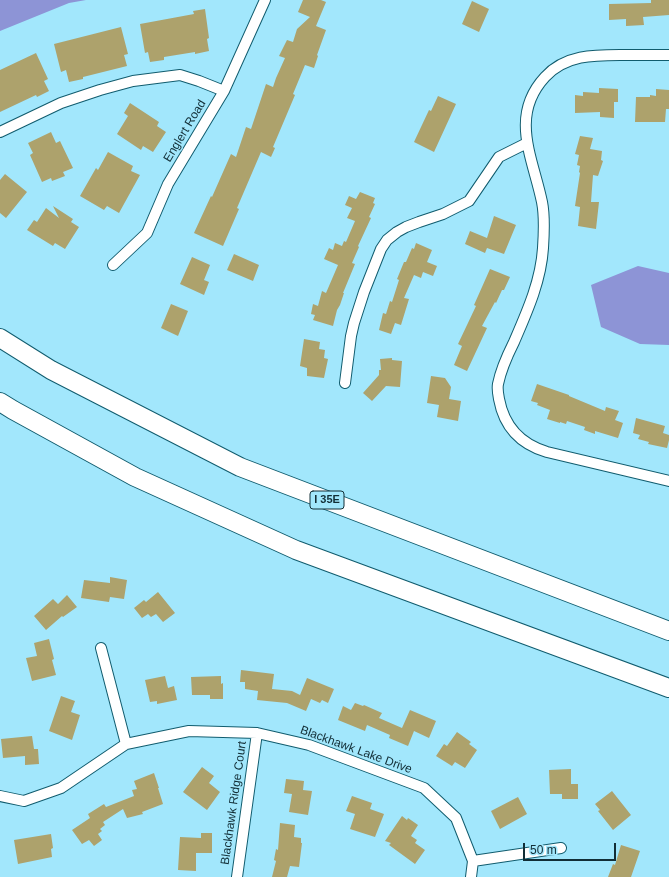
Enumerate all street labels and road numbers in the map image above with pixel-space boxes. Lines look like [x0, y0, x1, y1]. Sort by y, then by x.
street label: Englert Road [161, 97, 209, 165]
road number: I 35E [310, 491, 344, 509]
street label: Blackhawk Lake Drive [298, 723, 414, 777]
street label: Blackhawk Ridge Court [218, 740, 250, 866]

